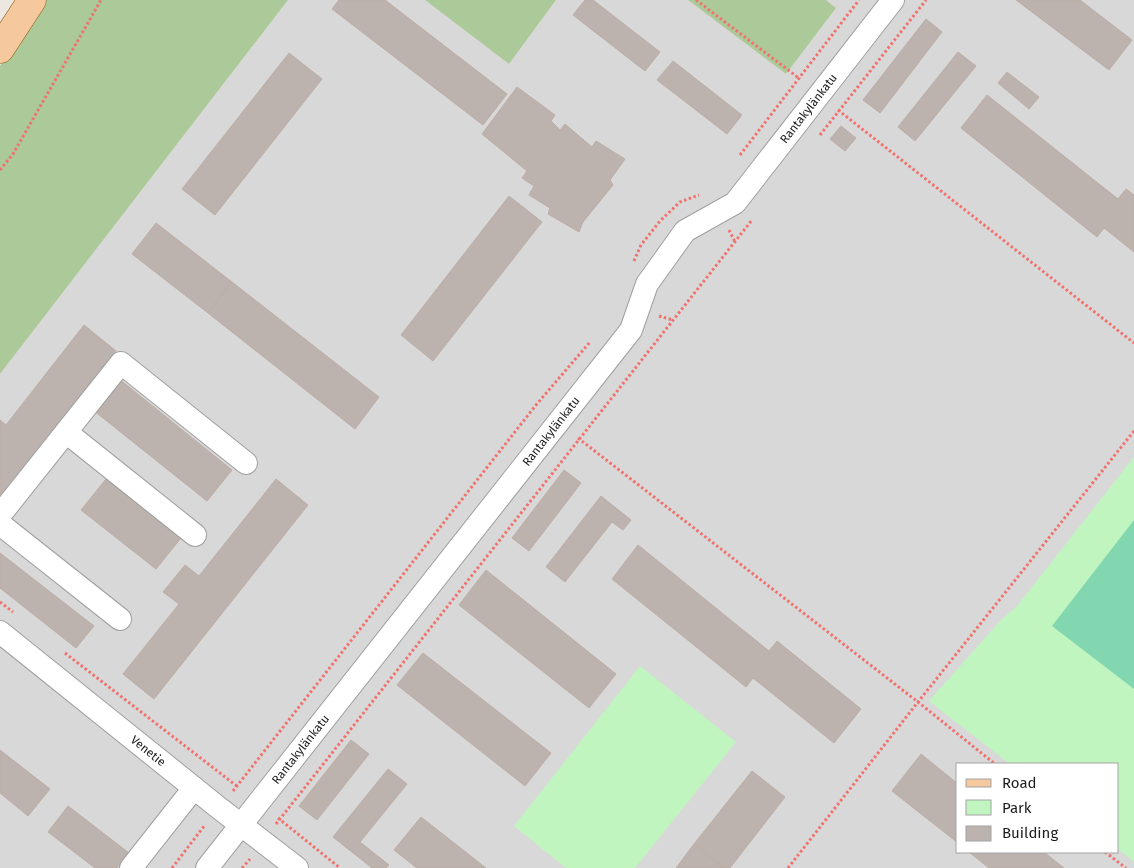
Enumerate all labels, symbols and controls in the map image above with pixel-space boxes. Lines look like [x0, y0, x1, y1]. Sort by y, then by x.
street label: Rantakylänkatu [777, 71, 840, 146]
street label: Rantakylänkatu [520, 394, 583, 469]
street label: Rantakylänkatu [269, 712, 332, 787]
street label: Venetie [128, 733, 168, 769]
legend [956, 763, 1119, 853]
text: Road [1002, 774, 1037, 792]
text: Park [1002, 799, 1032, 817]
text: Building [1002, 824, 1058, 842]

